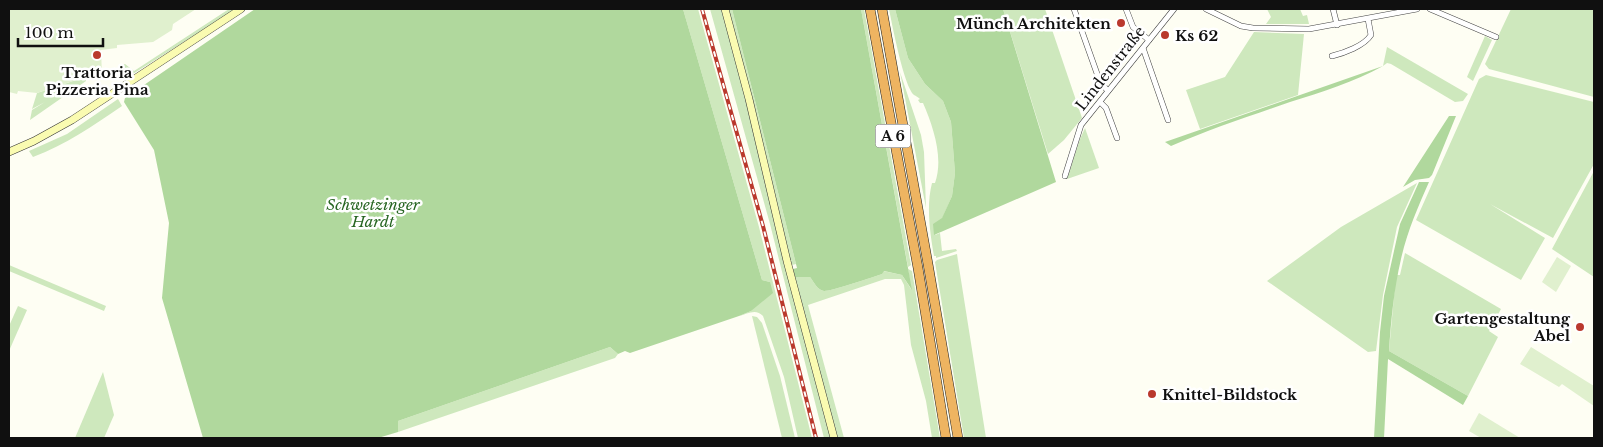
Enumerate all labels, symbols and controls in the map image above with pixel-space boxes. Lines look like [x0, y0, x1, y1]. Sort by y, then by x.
place label: Münch Architekten [956, 14, 1111, 33]
scale bar [18, 15, 102, 47]
marker: Münch Architekten [1115, 17, 1127, 29]
street label: Lindenstraße [1071, 22, 1149, 114]
text: 100 m [25, 23, 74, 42]
place label: Ks 62 [1175, 26, 1218, 45]
marker: Ks 62 [1159, 29, 1171, 41]
marker: Trattoria Pizzeria Pina [91, 49, 103, 61]
place label: Trattoria Pizzeria Pina [45, 63, 149, 99]
road number: A 6 [876, 124, 910, 148]
park label: Schwetzinger Hardt [326, 195, 421, 231]
place label: Gartengestaltung Abel [1434, 309, 1571, 345]
marker: Gartengestaltung Abel [1574, 321, 1586, 333]
place label: Knittel-Bildstock [1162, 385, 1298, 404]
marker: Knittel-Bildstock [1146, 388, 1158, 400]

